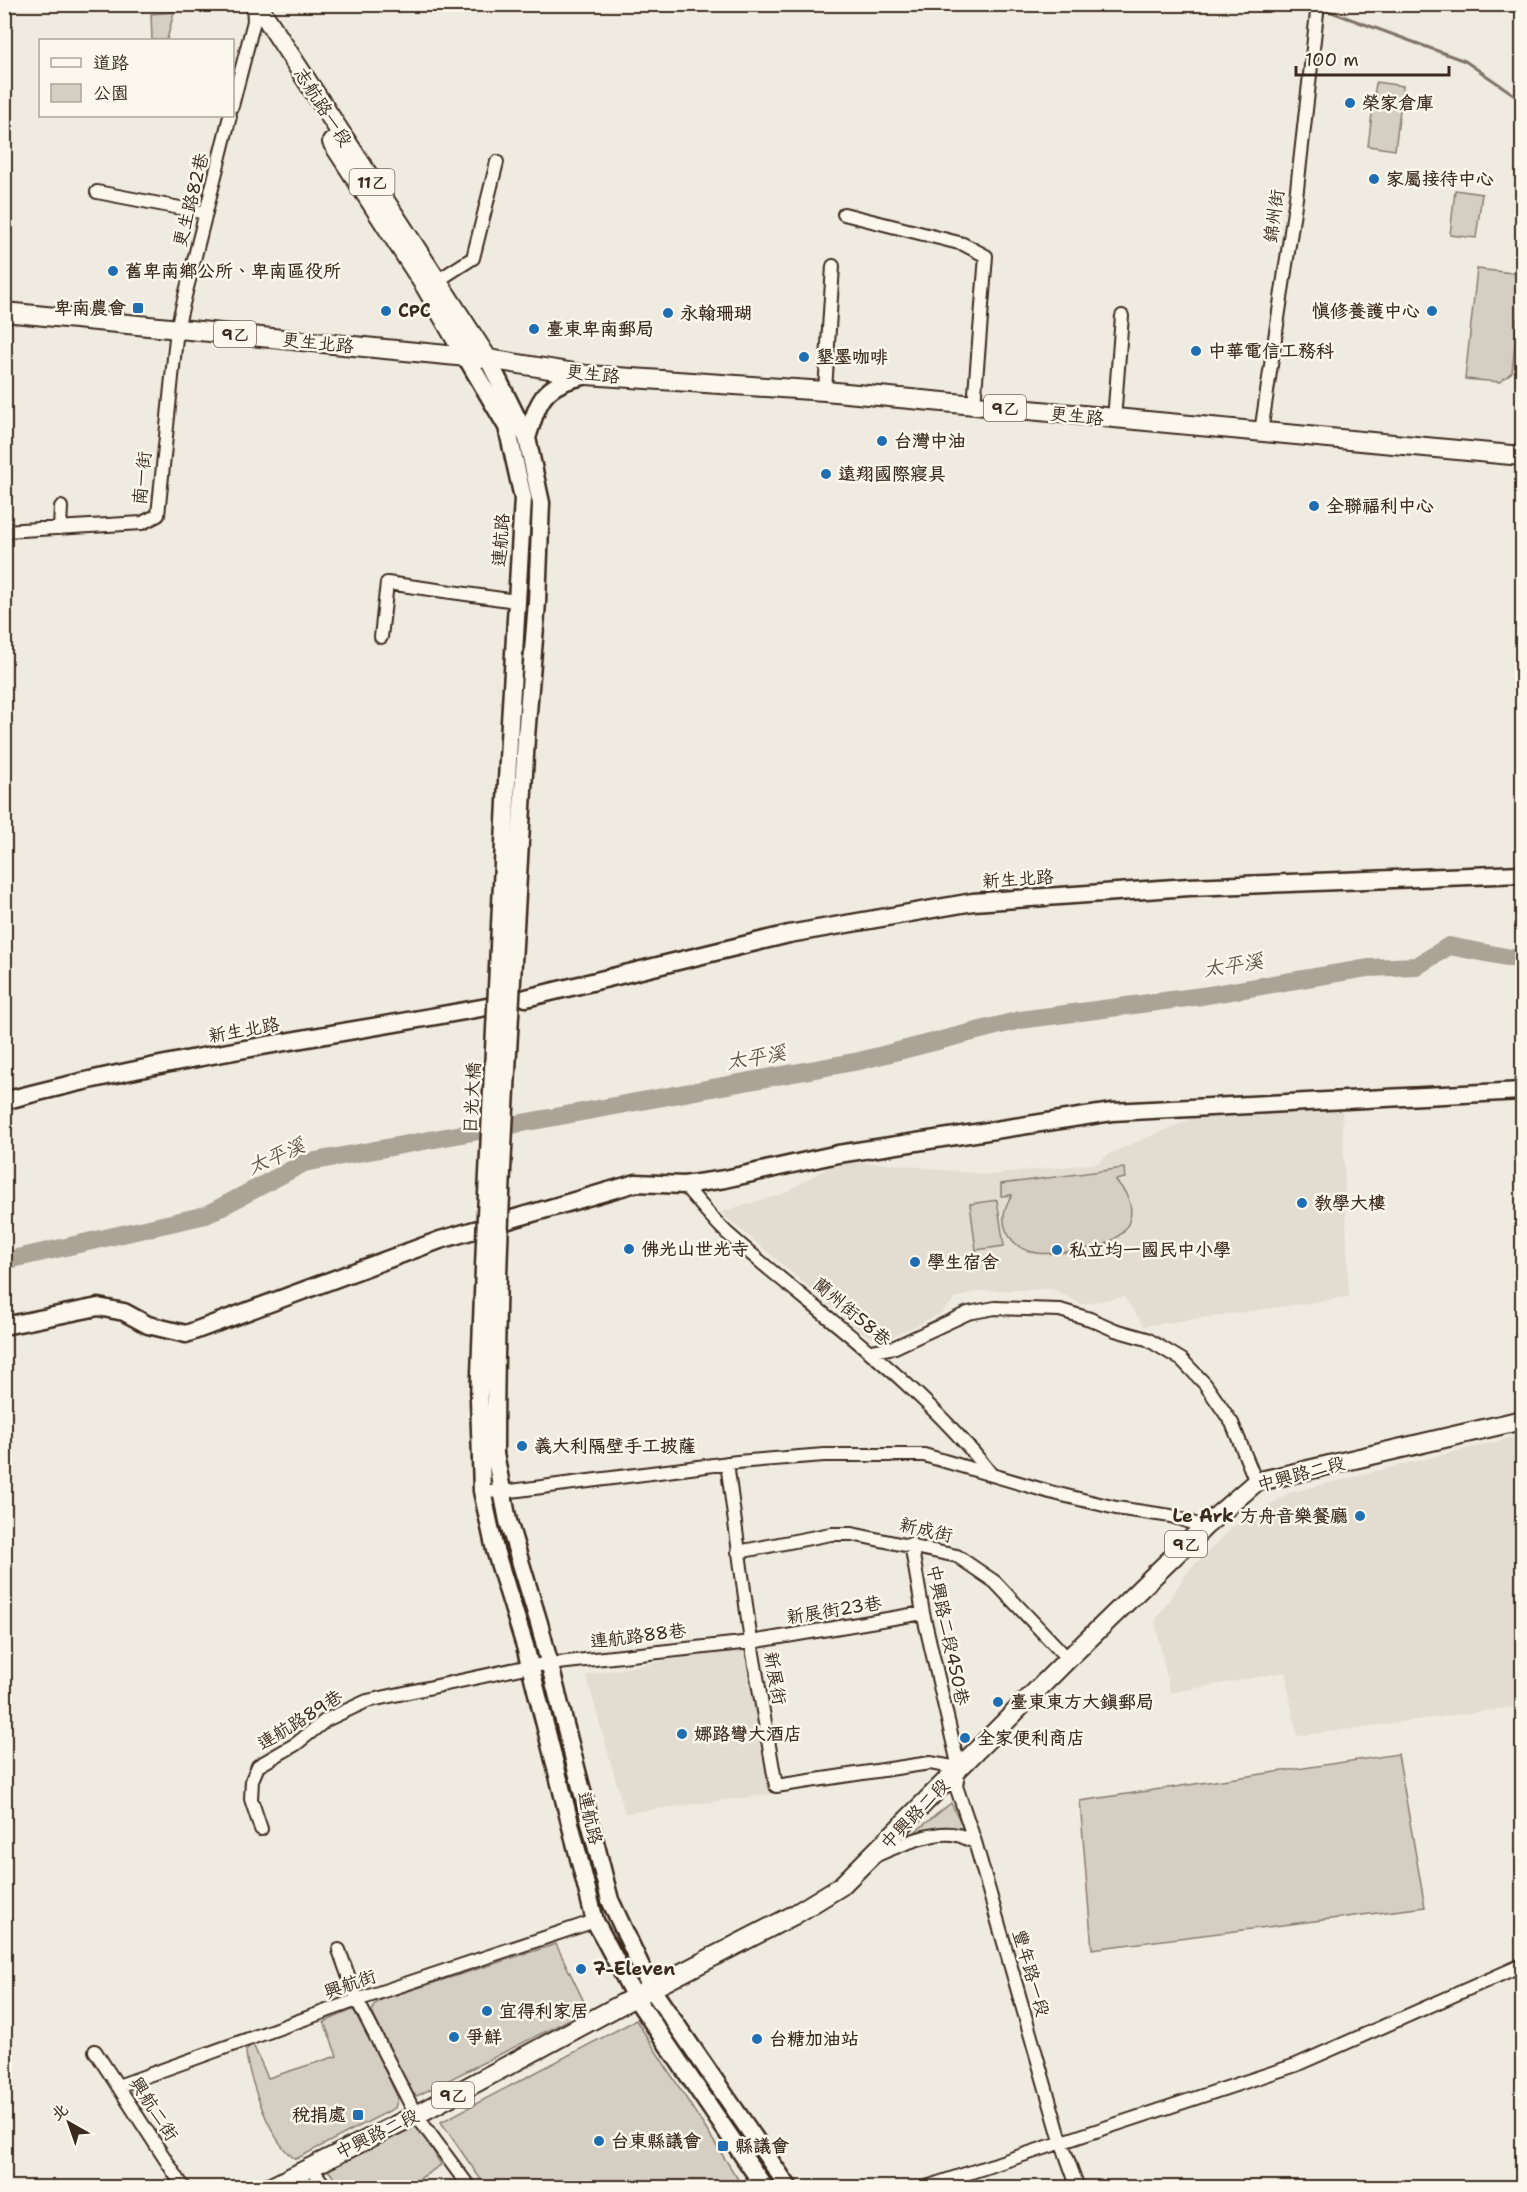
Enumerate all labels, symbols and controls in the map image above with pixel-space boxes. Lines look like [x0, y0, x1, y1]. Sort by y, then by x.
legend [39, 39, 234, 117]
scale bar [1296, 39, 1449, 77]
text: 100 m [1305, 48, 1359, 72]
text: 道路 [93, 51, 129, 75]
street label: 志航路一段 [288, 63, 358, 151]
text: 公園 [93, 81, 129, 105]
place label: 榮家倉庫 [1362, 91, 1434, 115]
marker: 榮家倉庫 [1343, 96, 1357, 110]
street label: 更生路82巷 [168, 150, 214, 250]
place label: 家屬接待中心 [1386, 167, 1494, 191]
road number: 11乙 [350, 169, 394, 195]
marker: 家屬接待中心 [1367, 172, 1381, 186]
street label: 錦州街 [1258, 188, 1290, 244]
place label: 舊卑南鄉公所、卑南區役所 [125, 259, 341, 283]
marker: 舊卑南鄉公所、卑南區役所 [106, 264, 120, 278]
place label: 卑南農會 [54, 296, 126, 320]
place label: CPC [398, 299, 431, 323]
place label: 慎修養護中心 [1312, 299, 1420, 323]
marker: 卑南農會 [131, 301, 145, 315]
place label: 永翰珊瑚 [680, 301, 752, 325]
marker: CPC [379, 304, 393, 318]
marker: 慎修養護中心 [1425, 304, 1439, 318]
marker: 永翰珊瑚 [661, 306, 675, 320]
place label: 臺東卑南郵局 [546, 317, 654, 341]
road number: 9乙 [214, 321, 256, 347]
marker: 臺東卑南郵局 [527, 322, 541, 336]
street label: 更生北路 [281, 327, 355, 359]
place label: 中華電信工務科 [1208, 339, 1334, 363]
marker: 中華電信工務科 [1189, 344, 1203, 358]
place label: 墾墨咖啡 [816, 345, 888, 369]
marker: 墾墨咖啡 [797, 350, 811, 364]
street label: 更生路 [565, 359, 621, 389]
road number: 9乙 [984, 395, 1026, 421]
street label: 更生路 [1049, 401, 1105, 431]
place label: 台灣中油 [894, 429, 966, 453]
marker: 台灣中油 [875, 434, 889, 448]
street label: 南一街 [127, 450, 157, 506]
place label: 遠翔國際寢具 [838, 462, 946, 486]
marker: 遠翔國際寢具 [819, 467, 833, 481]
place label: 全聯福利中心 [1326, 494, 1434, 518]
marker: 全聯福利中心 [1307, 499, 1321, 513]
street label: 連航路 [487, 512, 515, 568]
street label: 新生北路 [981, 865, 1055, 893]
water label: 太平溪 [1201, 947, 1266, 983]
street label: 新生北路 [206, 1012, 282, 1048]
water label: 太平溪 [724, 1039, 789, 1075]
street label: 日光大橋 [458, 1061, 486, 1135]
water label: 太平溪 [243, 1132, 310, 1180]
place label: 教學大樓 [1314, 1191, 1386, 1215]
marker: 教學大樓 [1295, 1196, 1309, 1210]
place label: 佛光山世光寺 [641, 1237, 749, 1261]
place label: 私立均一國民中小學 [1069, 1238, 1231, 1262]
marker: 佛光山世光寺 [622, 1242, 636, 1256]
marker: 私立均一國民中小學 [1050, 1243, 1064, 1257]
place label: 學生宿舍 [927, 1250, 999, 1274]
marker: 學生宿舍 [908, 1255, 922, 1269]
street label: 蘭州街58巷 [808, 1272, 896, 1352]
place label: 義大利隔壁手工披薩 [534, 1434, 696, 1458]
marker: 義大利隔壁手工披薩 [515, 1439, 529, 1453]
street label: 中興路二段 [1254, 1451, 1348, 1497]
place label: Le Ark 方舟音樂餐廳 [1172, 1504, 1348, 1528]
marker: Le Ark 方舟音樂餐廳 [1353, 1509, 1367, 1523]
street label: 新成街 [897, 1512, 955, 1548]
road number: 9乙 [1165, 1531, 1207, 1557]
street label: 中興路二段450巷 [921, 1562, 975, 1708]
street label: 新展街23巷 [785, 1591, 883, 1629]
street label: 連航路88巷 [589, 1618, 687, 1654]
street label: 新展街 [758, 1649, 792, 1707]
street label: 連航路89巷 [253, 1684, 347, 1756]
place label: 臺東東方大鎮郵局 [1010, 1690, 1154, 1714]
marker: 臺東東方大鎮郵局 [991, 1695, 1005, 1709]
place label: 娜路彎大酒店 [694, 1722, 802, 1746]
place label: 全家便利商店 [977, 1726, 1085, 1750]
marker: 娜路彎大酒店 [675, 1727, 689, 1741]
marker: 全家便利商店 [958, 1731, 972, 1745]
street label: 中興路二段 [875, 1773, 955, 1855]
street label: 連航路 [572, 1789, 608, 1847]
street label: 豐年路一段 [1007, 1926, 1055, 2020]
place label: 7-Eleven [593, 1957, 675, 1981]
marker: 7-Eleven [574, 1962, 588, 1976]
street label: 興航街 [321, 1964, 379, 2004]
place label: 宜得利家居 [499, 1999, 589, 2023]
marker: 宜得利家居 [480, 2004, 494, 2018]
place label: 爭鮮 [466, 2025, 502, 2049]
place label: 台糖加油站 [769, 2027, 859, 2051]
marker: 爭鮮 [447, 2030, 461, 2044]
marker: 台糖加油站 [750, 2032, 764, 2046]
street label: 興航二街 [124, 2072, 184, 2146]
road number: 9乙 [432, 2082, 474, 2108]
north arrow [39, 2093, 99, 2153]
text: 北 [47, 2099, 73, 2125]
place label: 稅捐處 [292, 2103, 346, 2127]
street label: 中興路二段 [331, 2103, 423, 2165]
marker: 稅捐處 [351, 2108, 365, 2122]
place label: 台東縣議會 [611, 2129, 701, 2153]
marker: 台東縣議會 [592, 2134, 606, 2148]
place label: 縣議會 [735, 2134, 789, 2158]
marker: 縣議會 [716, 2139, 730, 2153]

